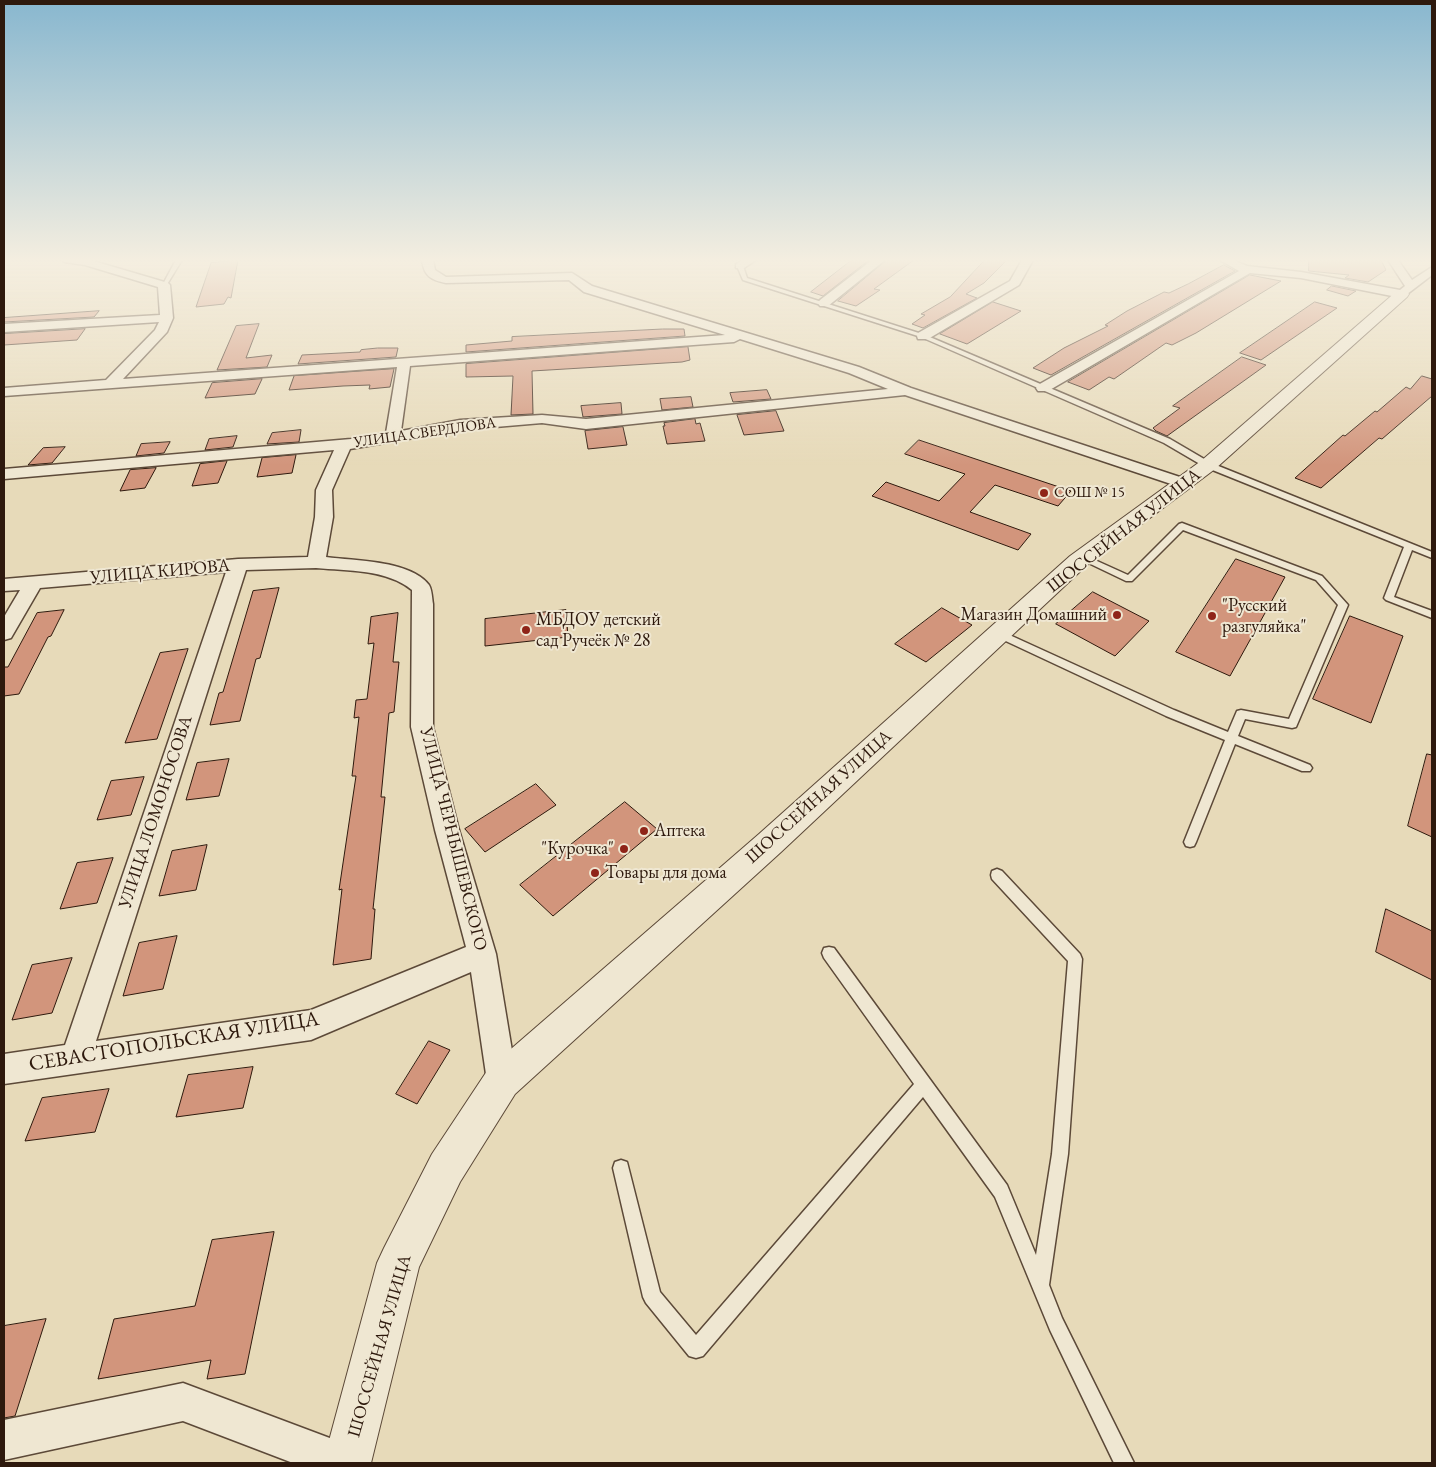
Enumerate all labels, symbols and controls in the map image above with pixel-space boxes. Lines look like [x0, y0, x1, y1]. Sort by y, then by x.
street label: УЛИЦА СВЕРДЛОВА [353, 414, 497, 452]
street label: ШОССЕЙНАЯ УЛИЦА [1043, 464, 1205, 598]
place label: СОШ № 15 [1054, 484, 1125, 502]
marker: СОШ № 15 [1038, 487, 1050, 499]
street label: УЛИЦА КИРОВА [89, 555, 231, 589]
place label: "Русский разгуляйка" [1222, 595, 1306, 638]
place label: Магазин Домашний [961, 604, 1107, 626]
place label: МБДОУ детский сад Ручеёк № 28 [536, 609, 661, 652]
marker: Магазин Домашний [1111, 609, 1123, 621]
marker: "Русский разгуляйка" [1206, 610, 1218, 622]
marker: МБДОУ детский сад Ручеёк № 28 [520, 624, 532, 636]
street label: УЛИЦА ЛОМОНОСОВА [115, 713, 197, 911]
street label: УЛИЦА ЧЕРНЫШЕВСКОГО [415, 725, 491, 953]
street label: ШОССЕЙНАЯ УЛИЦА [741, 726, 897, 868]
place label: Аптека [654, 820, 705, 842]
marker: Аптека [638, 825, 650, 837]
place label: "Курочка" [541, 838, 614, 860]
marker: "Курочка" [618, 843, 630, 855]
place label: Товары для дома [605, 862, 727, 884]
marker: Товары для дома [589, 867, 601, 879]
street label: СЕВАСТОПОЛЬСКАЯ УЛИЦА [27, 1007, 321, 1077]
street label: ШОССЕЙНАЯ УЛИЦА [344, 1252, 416, 1440]

